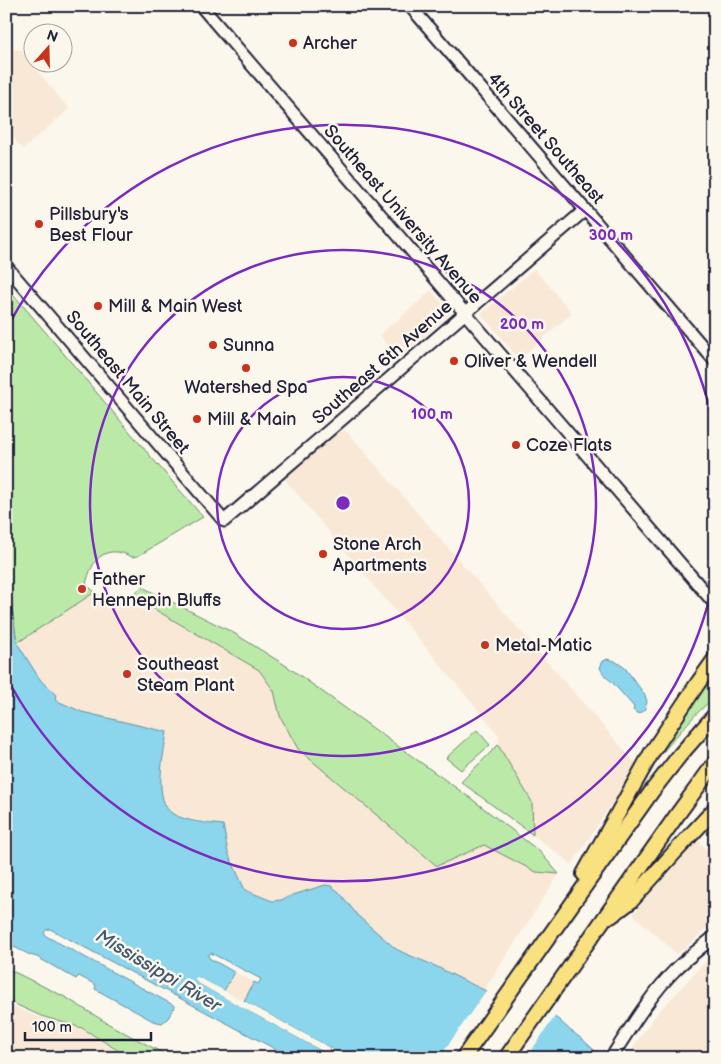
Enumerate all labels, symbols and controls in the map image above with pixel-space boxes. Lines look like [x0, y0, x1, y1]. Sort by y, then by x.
north arrow [22, 22, 72, 72]
text: N [44, 26, 60, 46]
place label: Archer [303, 33, 357, 54]
marker: Archer [287, 37, 299, 49]
street label: 4th Street Southeast [483, 69, 609, 208]
street label: Southeast University Avenue [319, 121, 486, 308]
place label: Pillsbury's Best Flour [49, 204, 133, 246]
marker: Pillsbury's Best Flour [33, 218, 45, 230]
text: 300 m [589, 226, 633, 245]
place label: Mill & Main West [108, 296, 243, 317]
street label: Southeast 6th Avenue [308, 296, 457, 429]
marker: Mill & Main West [92, 300, 104, 312]
street label: Southeast Main Street [62, 306, 194, 459]
text: 200 m [500, 315, 544, 334]
place label: Sunna [223, 335, 274, 356]
marker: Sunna [207, 339, 219, 351]
place label: Oliver & Wendell [464, 351, 597, 372]
marker: Oliver & Wendell [448, 355, 460, 367]
marker: Watershed Spa [240, 362, 252, 374]
place label: Watershed Spa [184, 377, 308, 398]
text: 100 m [411, 405, 453, 424]
place label: Mill & Main [207, 409, 297, 430]
marker: Mill & Main [191, 413, 203, 425]
place label: Coze Flats [526, 435, 612, 456]
marker: Coze Flats [510, 439, 522, 451]
centre of rings [334, 494, 352, 512]
place label: Stone Arch Apartments [333, 534, 427, 576]
marker: Stone Arch Apartments [317, 548, 329, 560]
place label: Father Hennepin Bluffs [92, 569, 221, 611]
marker: Father Hennepin Bluffs [76, 583, 88, 595]
place label: Metal-Matic [495, 635, 592, 656]
marker: Metal-Matic [479, 639, 491, 651]
place label: Southeast Steam Plant [137, 654, 235, 696]
marker: Southeast Steam Plant [121, 668, 133, 680]
water label: Mississippi River [91, 925, 226, 1018]
scale bar [25, 1009, 151, 1041]
text: 100 m [32, 1018, 72, 1037]

